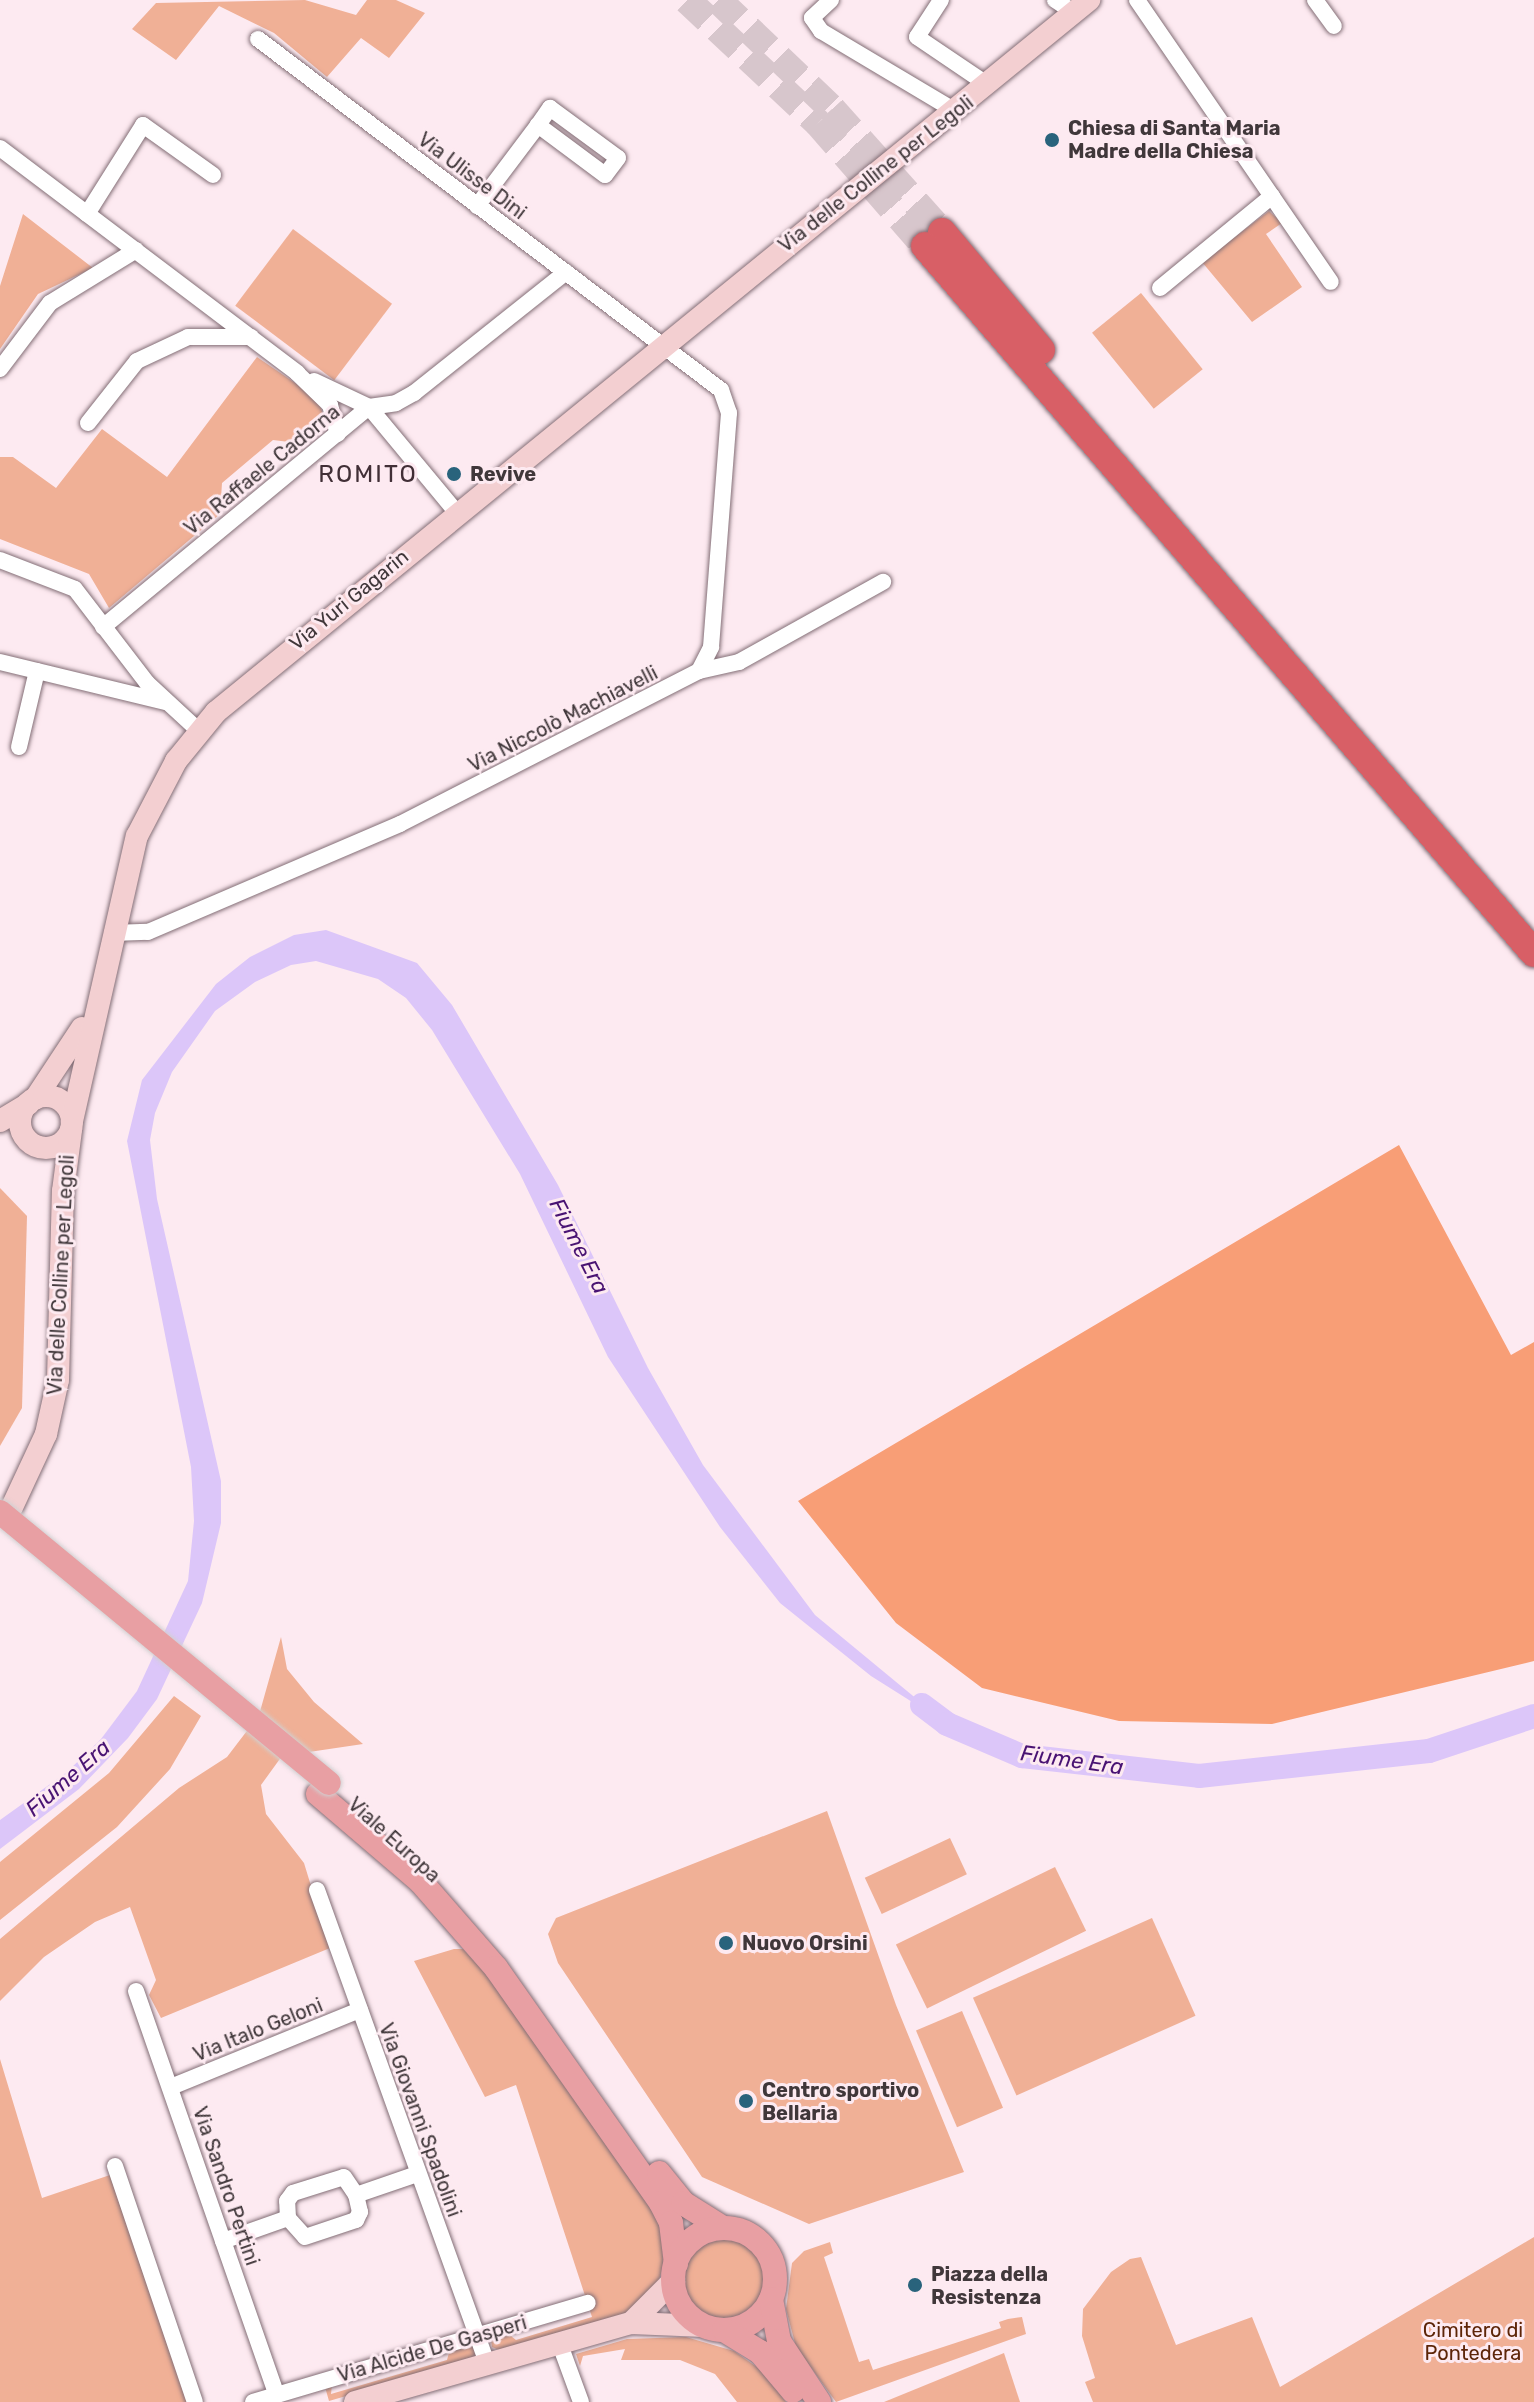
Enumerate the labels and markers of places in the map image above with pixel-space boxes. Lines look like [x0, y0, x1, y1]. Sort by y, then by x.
place label: Chiesa di Santa Maria Madre della Chiesa [1068, 116, 1281, 163]
marker: Chiesa di Santa Maria Madre della Chiesa [1043, 131, 1061, 149]
place label: Revive [470, 462, 536, 486]
marker: Revive [445, 465, 463, 483]
place label: Nuovo Orsini [742, 1931, 868, 1955]
marker: Nuovo Orsini [717, 1934, 735, 1952]
place label: Centro sportivo Bellaria [762, 2078, 919, 2125]
marker: Centro sportivo Bellaria [737, 2092, 755, 2110]
place label: Piazza della Resistenza [931, 2262, 1048, 2309]
marker: Piazza della Resistenza [906, 2276, 924, 2294]

